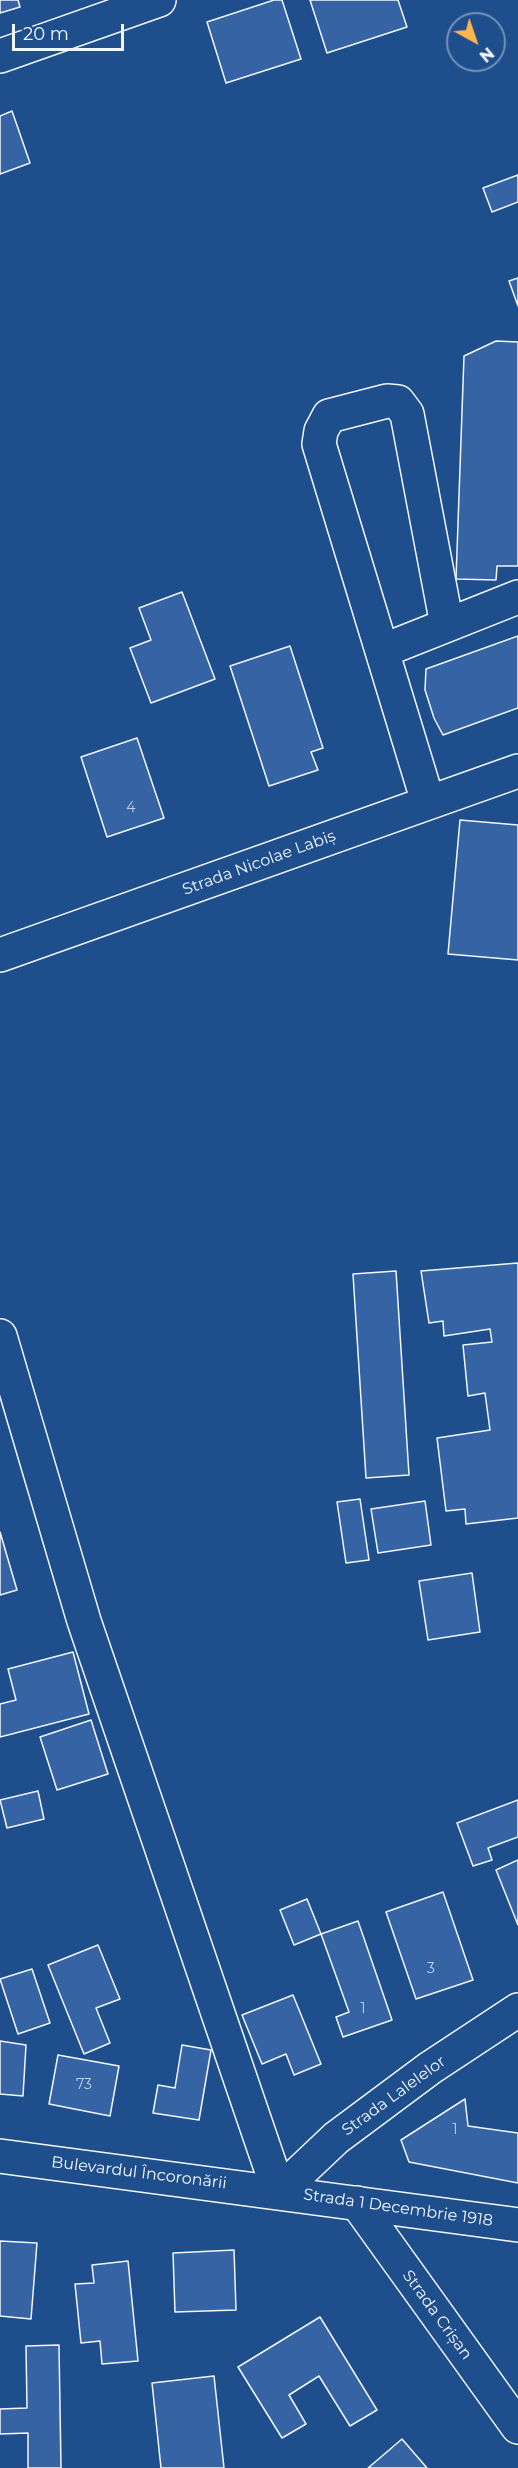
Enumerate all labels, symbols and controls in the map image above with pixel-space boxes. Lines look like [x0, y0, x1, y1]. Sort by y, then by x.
scale bar [15, 12, 128, 50]
north arrow [446, 12, 506, 72]
text: 20 m [23, 23, 69, 45]
text: N [476, 43, 498, 66]
house number: 4 [126, 800, 136, 816]
street label: Strada Nicolae Labiș [180, 826, 338, 900]
house number: 3 [427, 1961, 435, 1977]
house number: 1 [360, 2001, 366, 2017]
street label: Strada Lalelelor [338, 2052, 450, 2140]
house number: 73 [76, 2077, 92, 2093]
house number: 1 [452, 2122, 458, 2138]
street label: Bulevardul Încoronării [50, 2153, 228, 2193]
street label: Strada 1 Decembrie 1918 [302, 2185, 494, 2231]
street label: Strada Crișan [398, 2266, 476, 2364]

